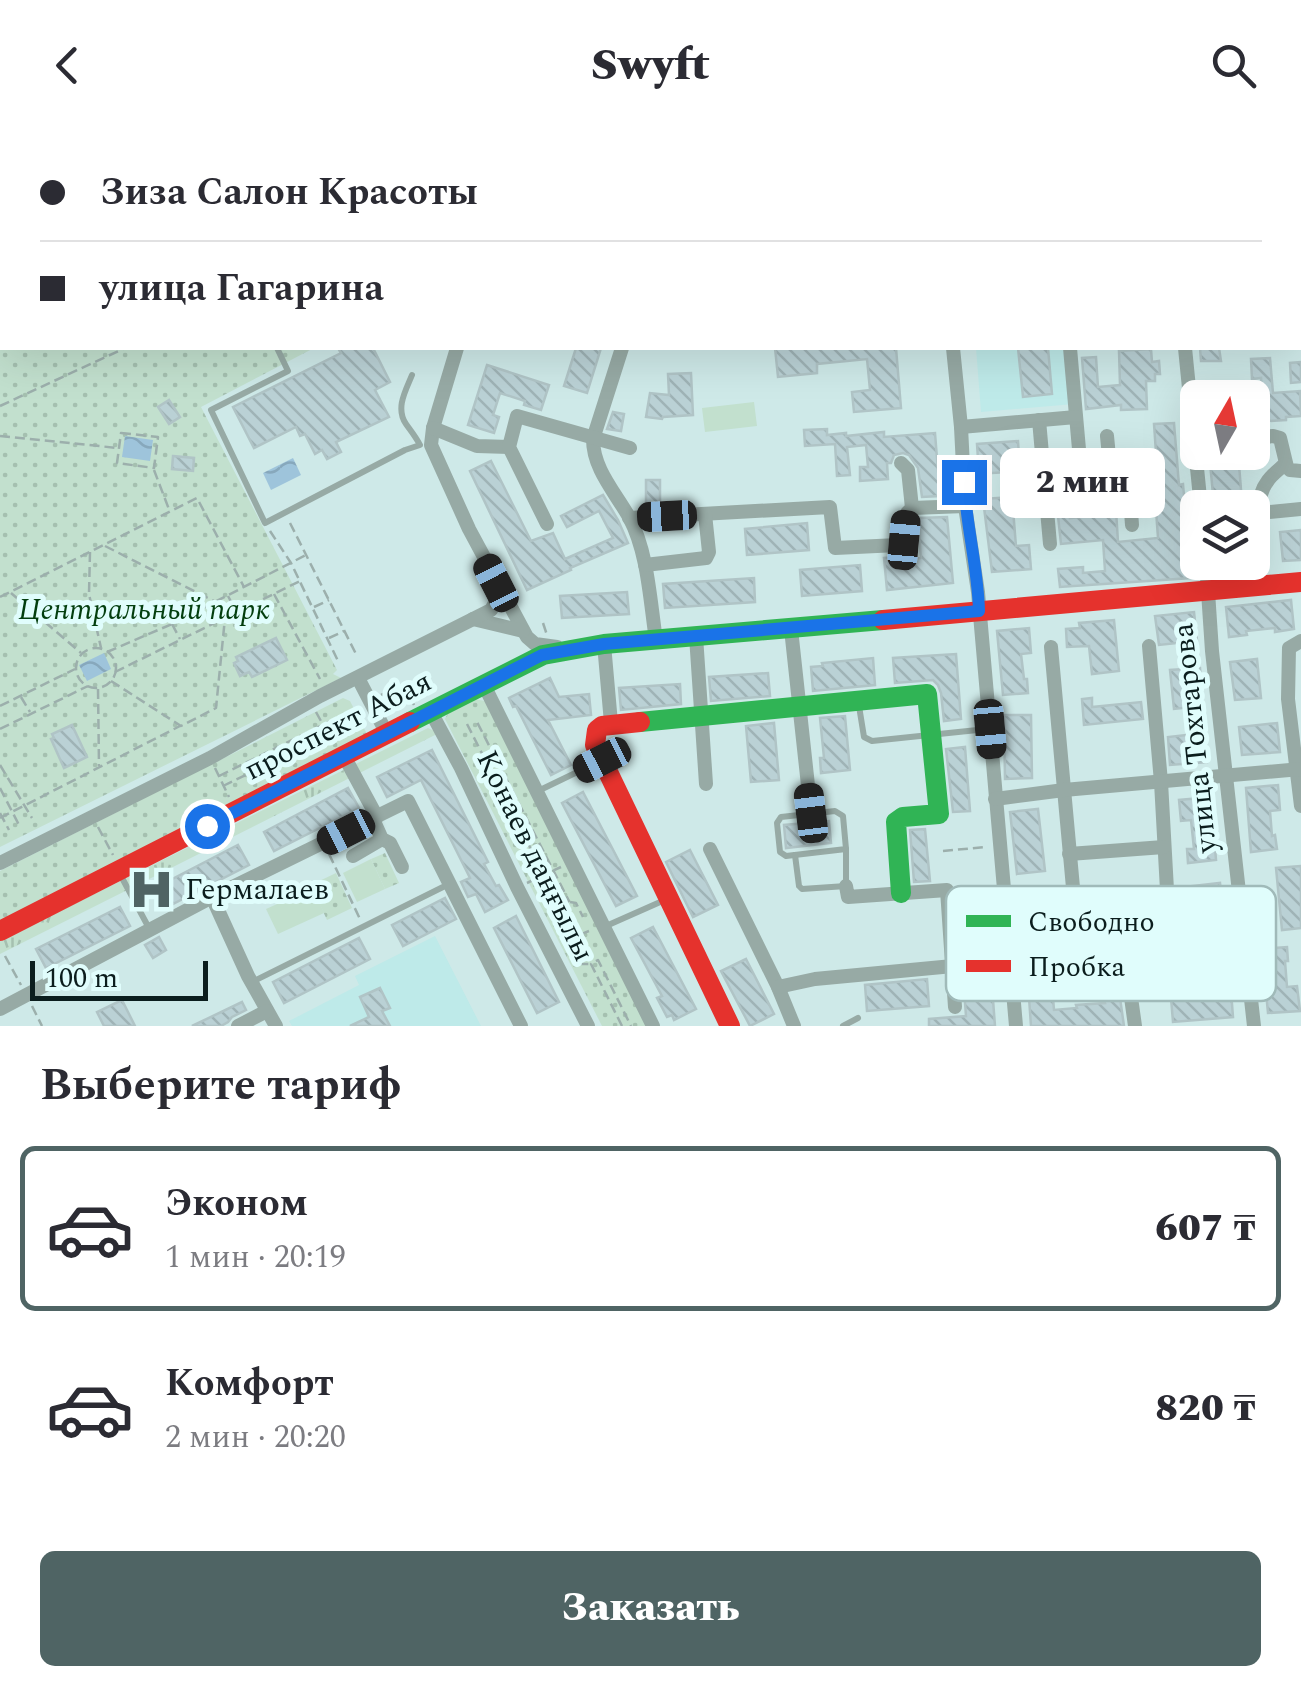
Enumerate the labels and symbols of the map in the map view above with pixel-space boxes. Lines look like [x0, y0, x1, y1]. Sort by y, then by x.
north arrow [1180, 380, 1270, 470]
callout: 2 мин [999, 447, 1164, 517]
route end [942, 460, 987, 505]
car [636, 499, 698, 533]
car [886, 509, 922, 571]
car [469, 549, 523, 617]
park label: Центральный парк [18, 587, 270, 633]
street label: улица Тохтарова [1160, 620, 1230, 856]
street label: проспект Абая [236, 659, 440, 793]
car [972, 698, 1008, 760]
car [568, 733, 636, 787]
street label: Қонаев даңғылы [464, 742, 606, 970]
car [792, 781, 830, 845]
route start [185, 804, 230, 849]
car [312, 805, 380, 859]
hospital icon: Гермалаев [128, 866, 176, 914]
place label: Гермалаев [185, 867, 329, 913]
legend [946, 886, 1276, 1001]
text: Свободно [1028, 901, 1155, 944]
text: Пробка [1028, 946, 1125, 989]
scale bar [30, 956, 208, 1000]

